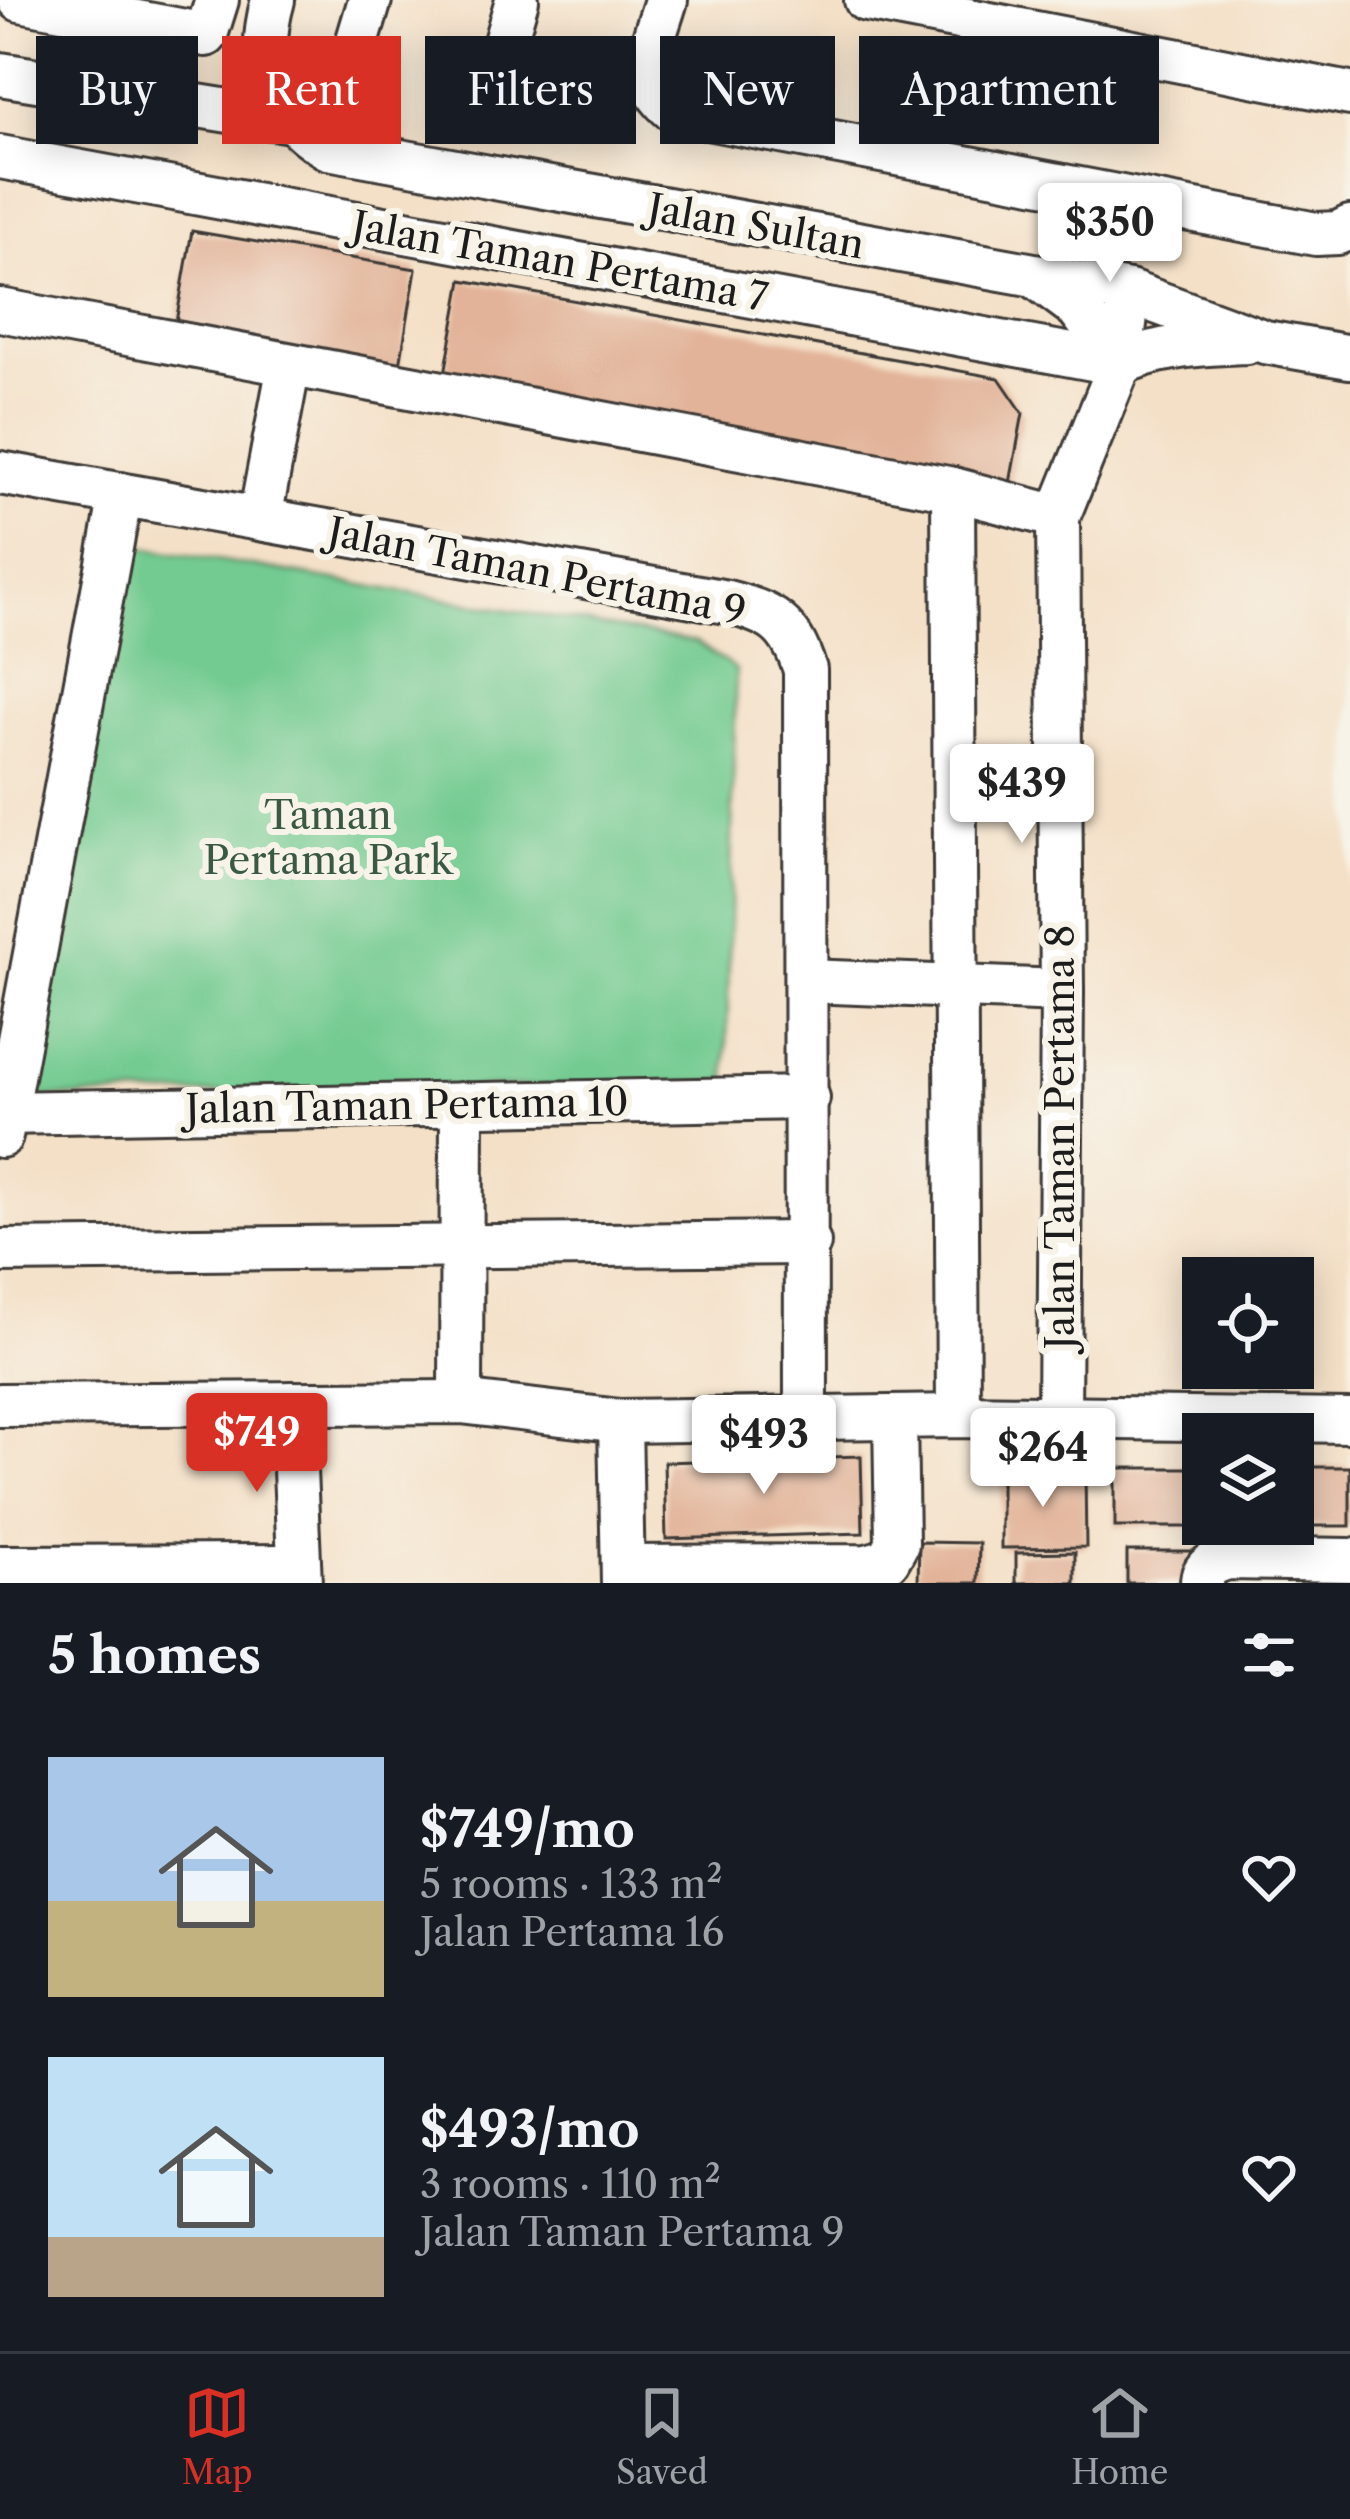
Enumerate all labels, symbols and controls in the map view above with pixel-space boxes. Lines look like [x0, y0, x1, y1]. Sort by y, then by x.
chip: Buy [36, 36, 198, 144]
chip: Rent [222, 36, 401, 144]
chip: Filters [425, 36, 636, 144]
chip: New [660, 36, 835, 144]
chip: Apartment [859, 36, 1159, 144]
street label: Jalan Sultan [638, 182, 868, 269]
pin: $350 [1039, 183, 1181, 285]
text: $350 [1065, 198, 1155, 246]
street label: Jalan Taman Pertama 7 [343, 200, 771, 321]
street label: Jalan Taman Pertama 9 [318, 506, 750, 635]
pin: $439 [951, 744, 1093, 846]
text: $439 [977, 759, 1067, 807]
park label: Taman Pertama Park [204, 791, 454, 884]
street label: Jalan Taman Pertama 8 [1036, 925, 1084, 1355]
street label: Jalan Taman Pertama 10 [179, 1077, 629, 1133]
map controls [1182, 1257, 1314, 1545]
button: locate [1182, 1257, 1314, 1389]
pin: $749 [186, 1393, 328, 1495]
pin: $493 [693, 1395, 835, 1497]
text: $749 [213, 1408, 301, 1456]
pin: $264 [972, 1408, 1114, 1510]
text: $493 [719, 1410, 809, 1458]
button: layers [1182, 1413, 1314, 1545]
text: $264 [997, 1423, 1089, 1471]
icon: filters [1236, 1622, 1302, 1688]
text: 5 homes [48, 1624, 261, 1686]
text: $749/mo [420, 1798, 635, 1860]
icon: home [144, 1805, 288, 1949]
icon: heart [1236, 1844, 1302, 1910]
text: 5 rooms · 133 m² [420, 1860, 722, 1908]
text: Jalan Pertama 16 [420, 1908, 724, 1956]
text: $493/mo [420, 2098, 640, 2160]
icon: home [144, 2105, 288, 2249]
icon: heart [1236, 2144, 1302, 2210]
text: 3 rooms · 110 m² [420, 2160, 721, 2208]
text: Jalan Taman Pertama 9 [420, 2208, 845, 2256]
tab: Map [182, 2380, 253, 2493]
tab: Saved [616, 2380, 708, 2493]
tab: Home [1071, 2380, 1168, 2493]

